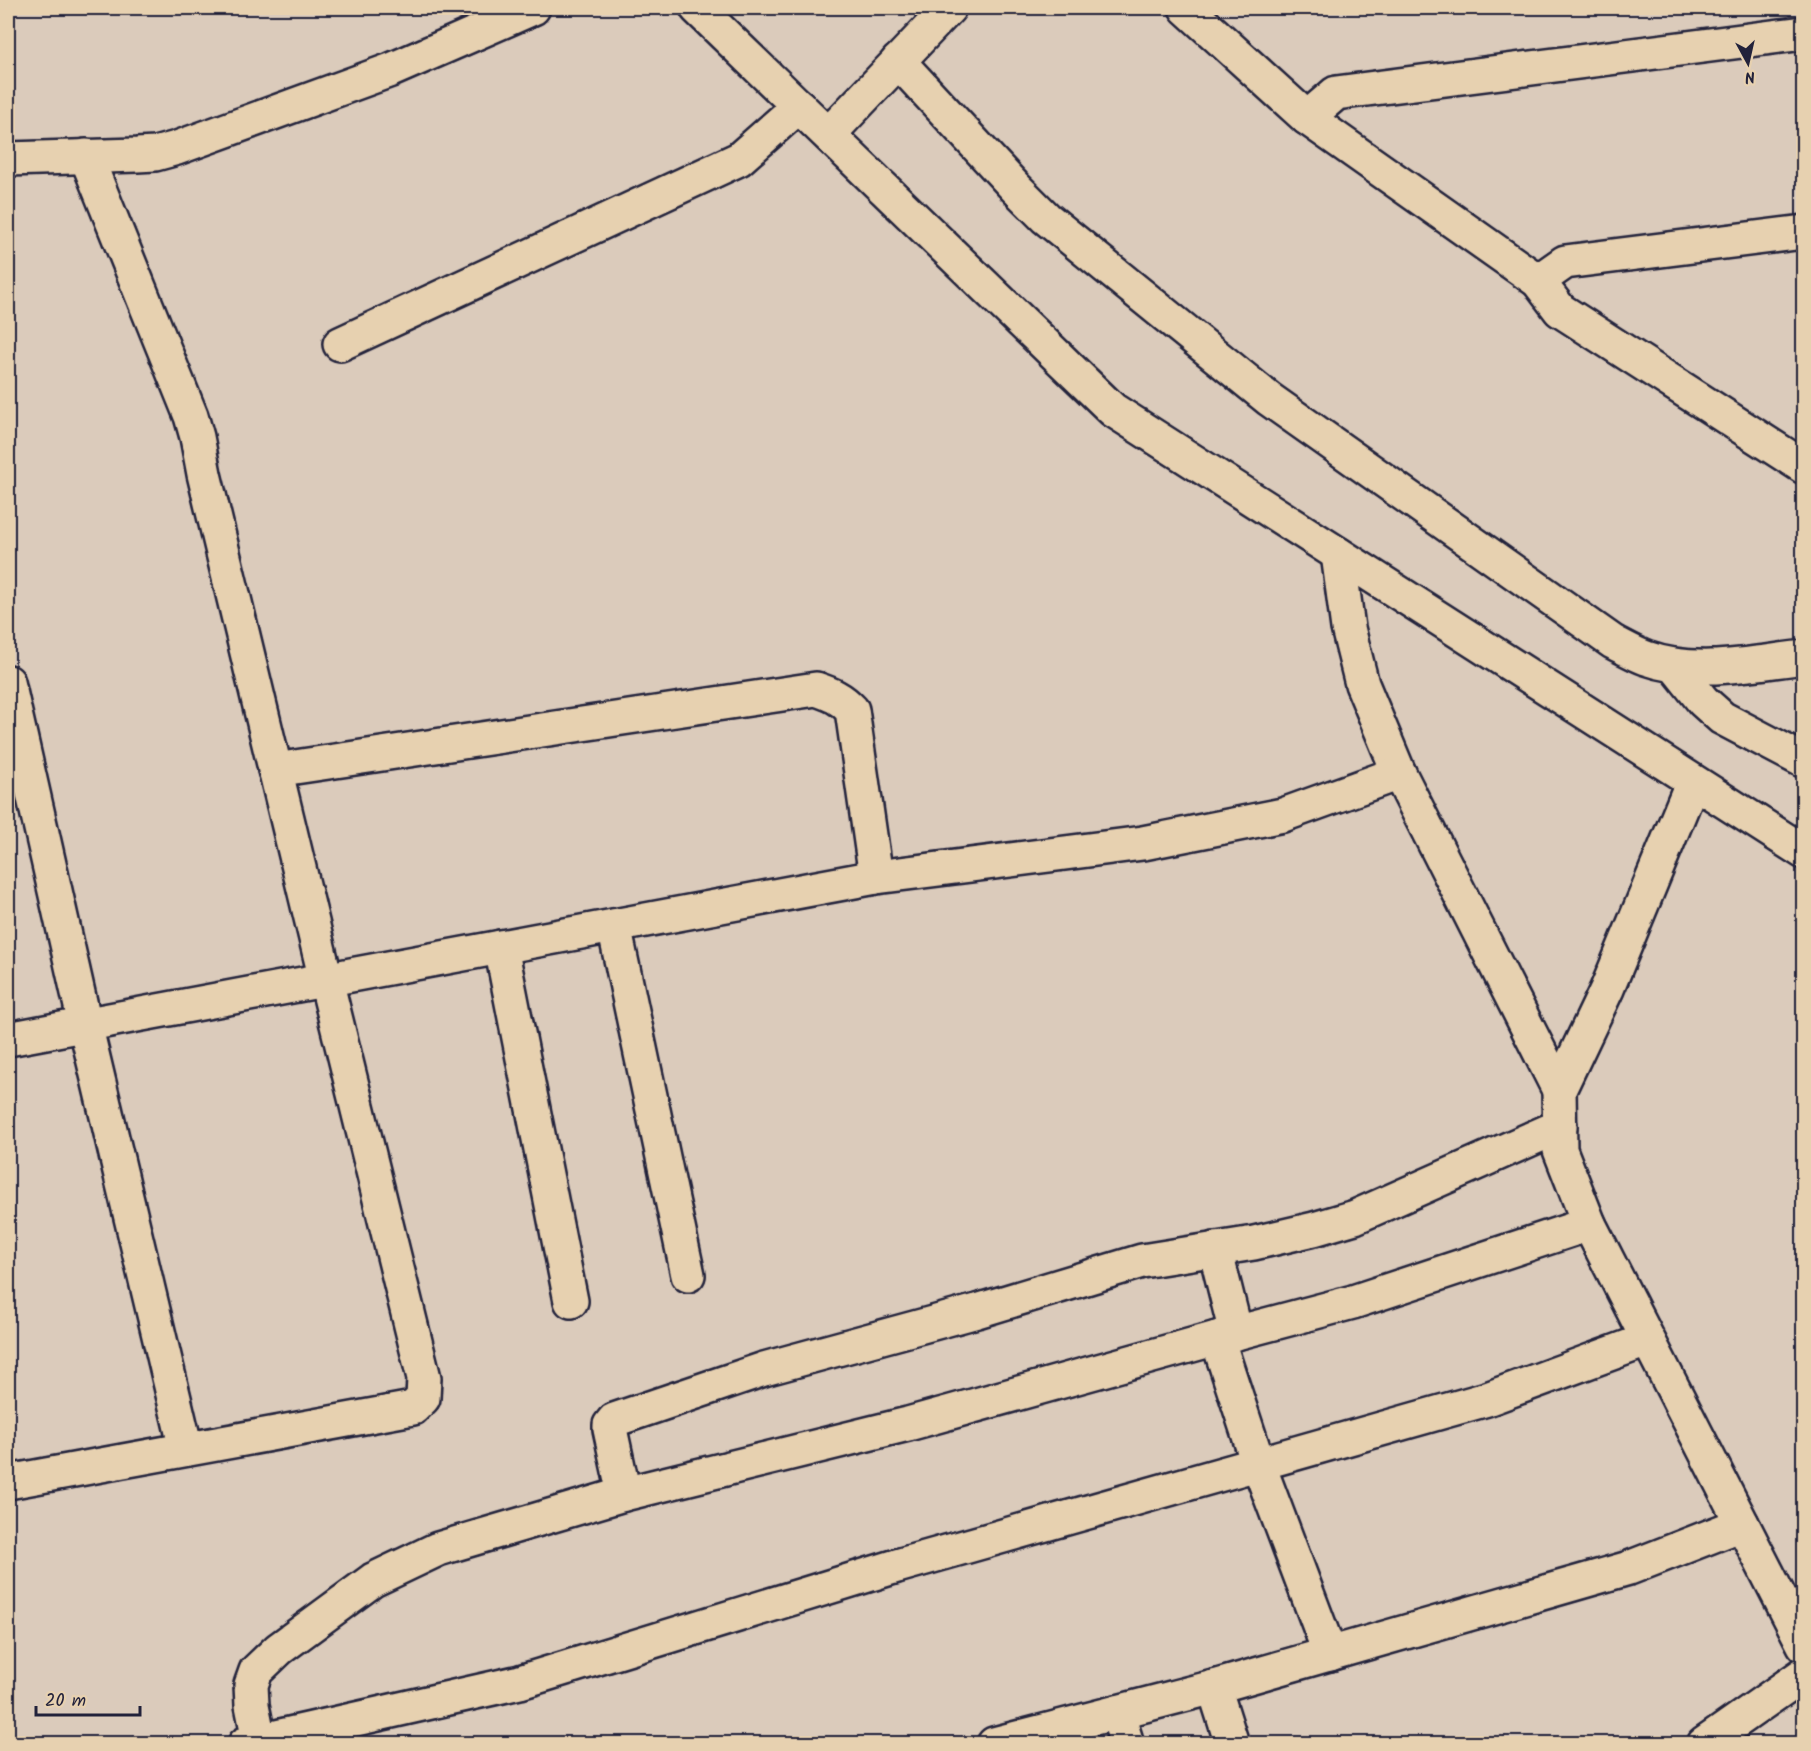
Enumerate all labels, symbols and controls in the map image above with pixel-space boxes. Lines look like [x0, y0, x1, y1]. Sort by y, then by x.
north arrow [1718, 33, 1778, 93]
text: N [1743, 63, 1757, 89]
scale bar [36, 1679, 140, 1717]
text: 20 m [45, 1687, 86, 1716]

